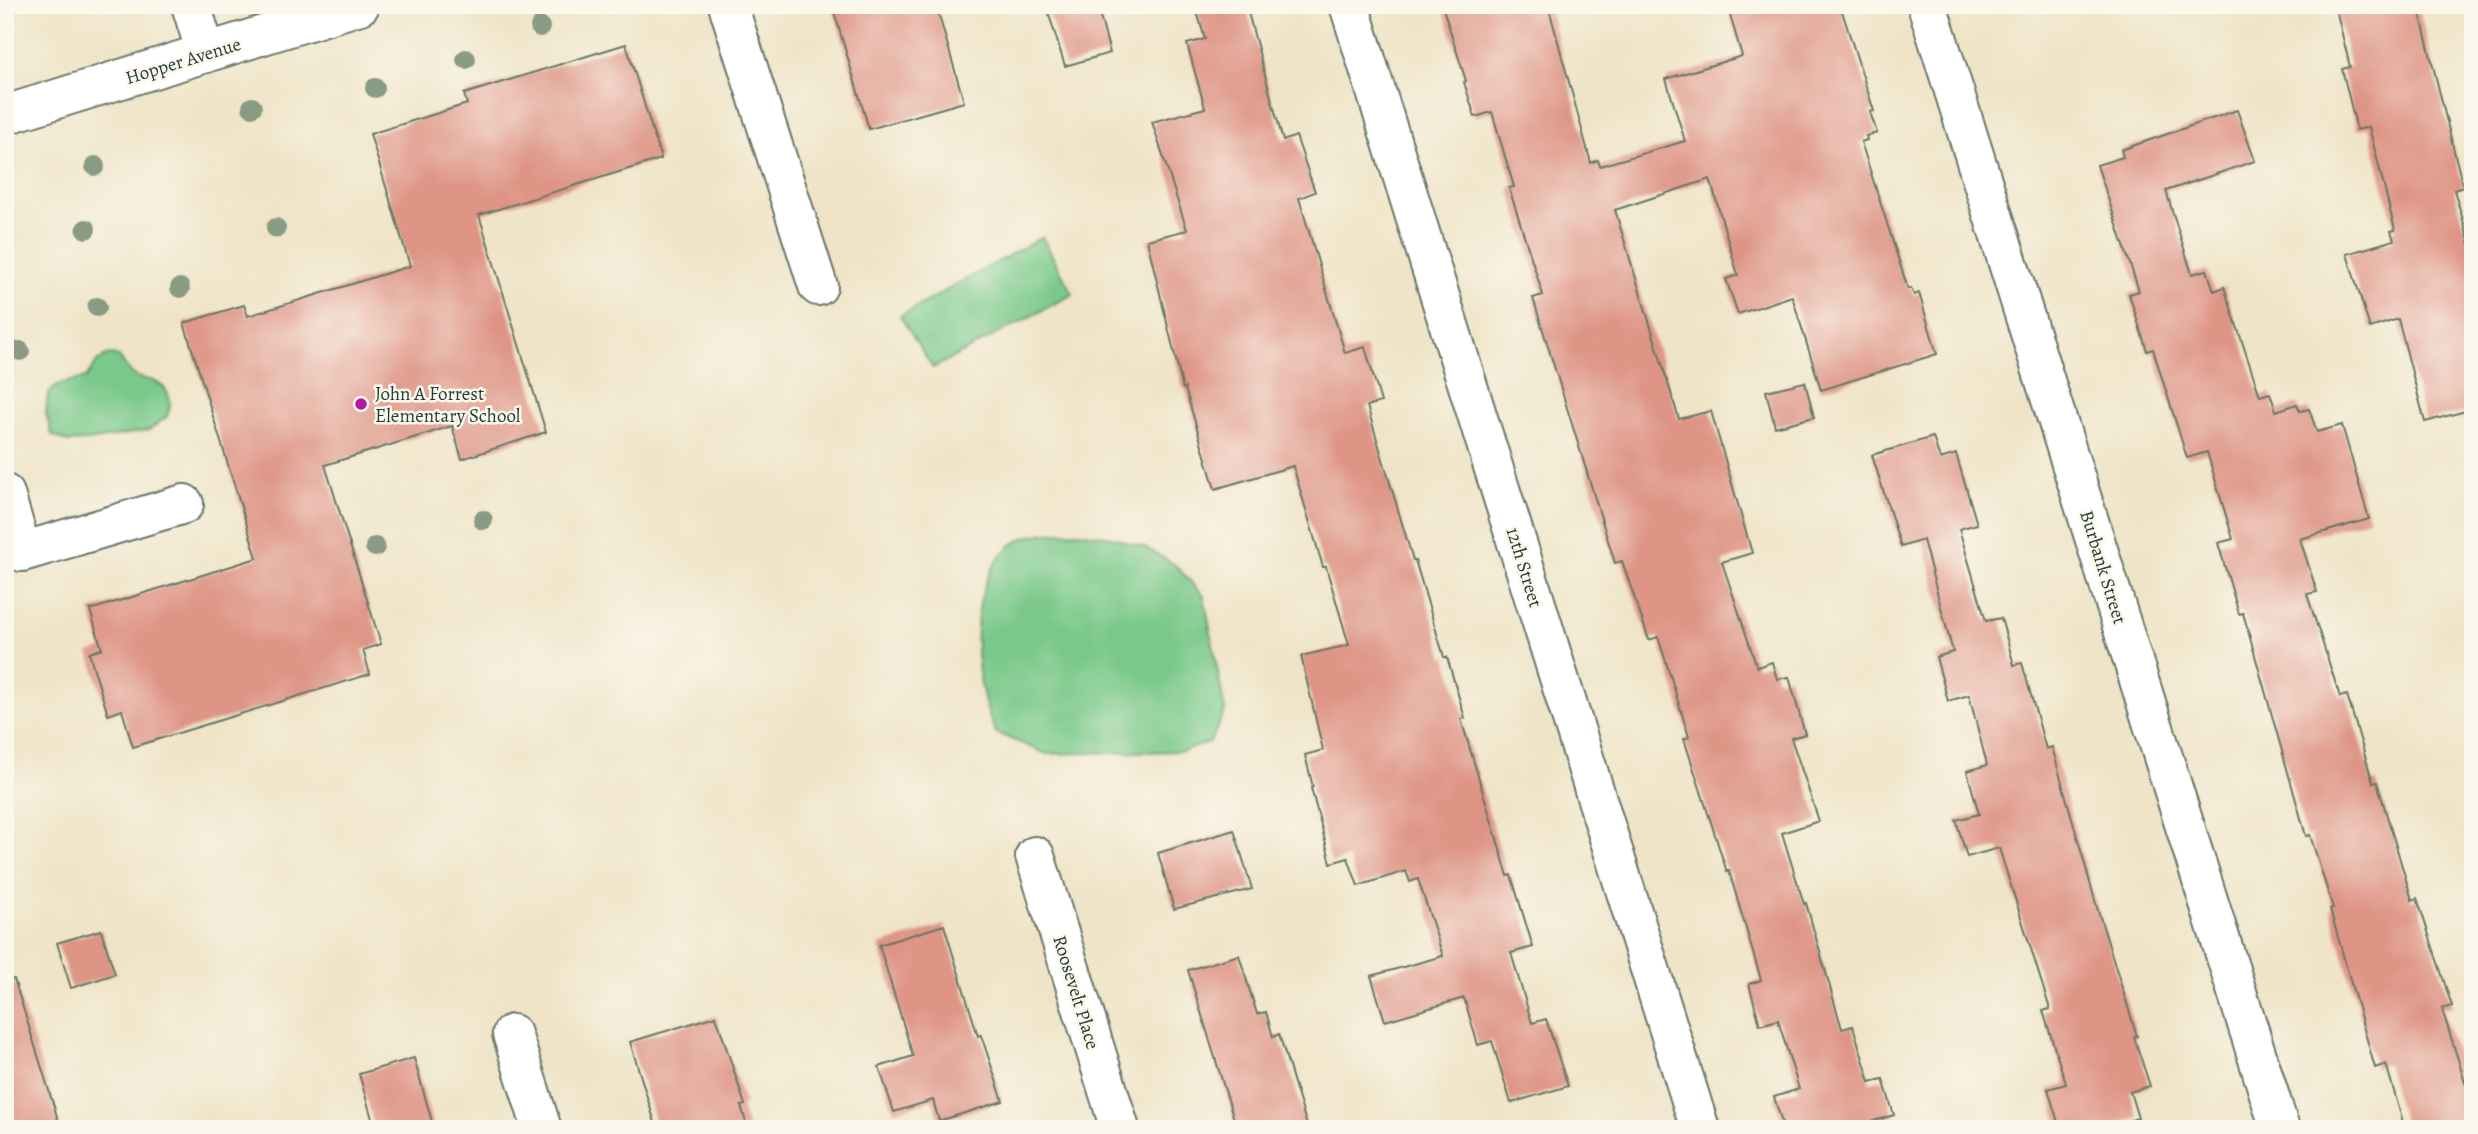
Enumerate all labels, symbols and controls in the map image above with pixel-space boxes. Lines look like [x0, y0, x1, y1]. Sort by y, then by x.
street label: Hopper Avenue [122, 31, 244, 91]
place label: John A Forrest Elementary School [375, 381, 521, 429]
marker: John A Forrest Elementary School [353, 396, 369, 412]
street label: Burbank Street [2073, 507, 2133, 627]
street label: 12th Street [1500, 524, 1549, 611]
street label: Roosevelt Place [1046, 932, 1106, 1052]

